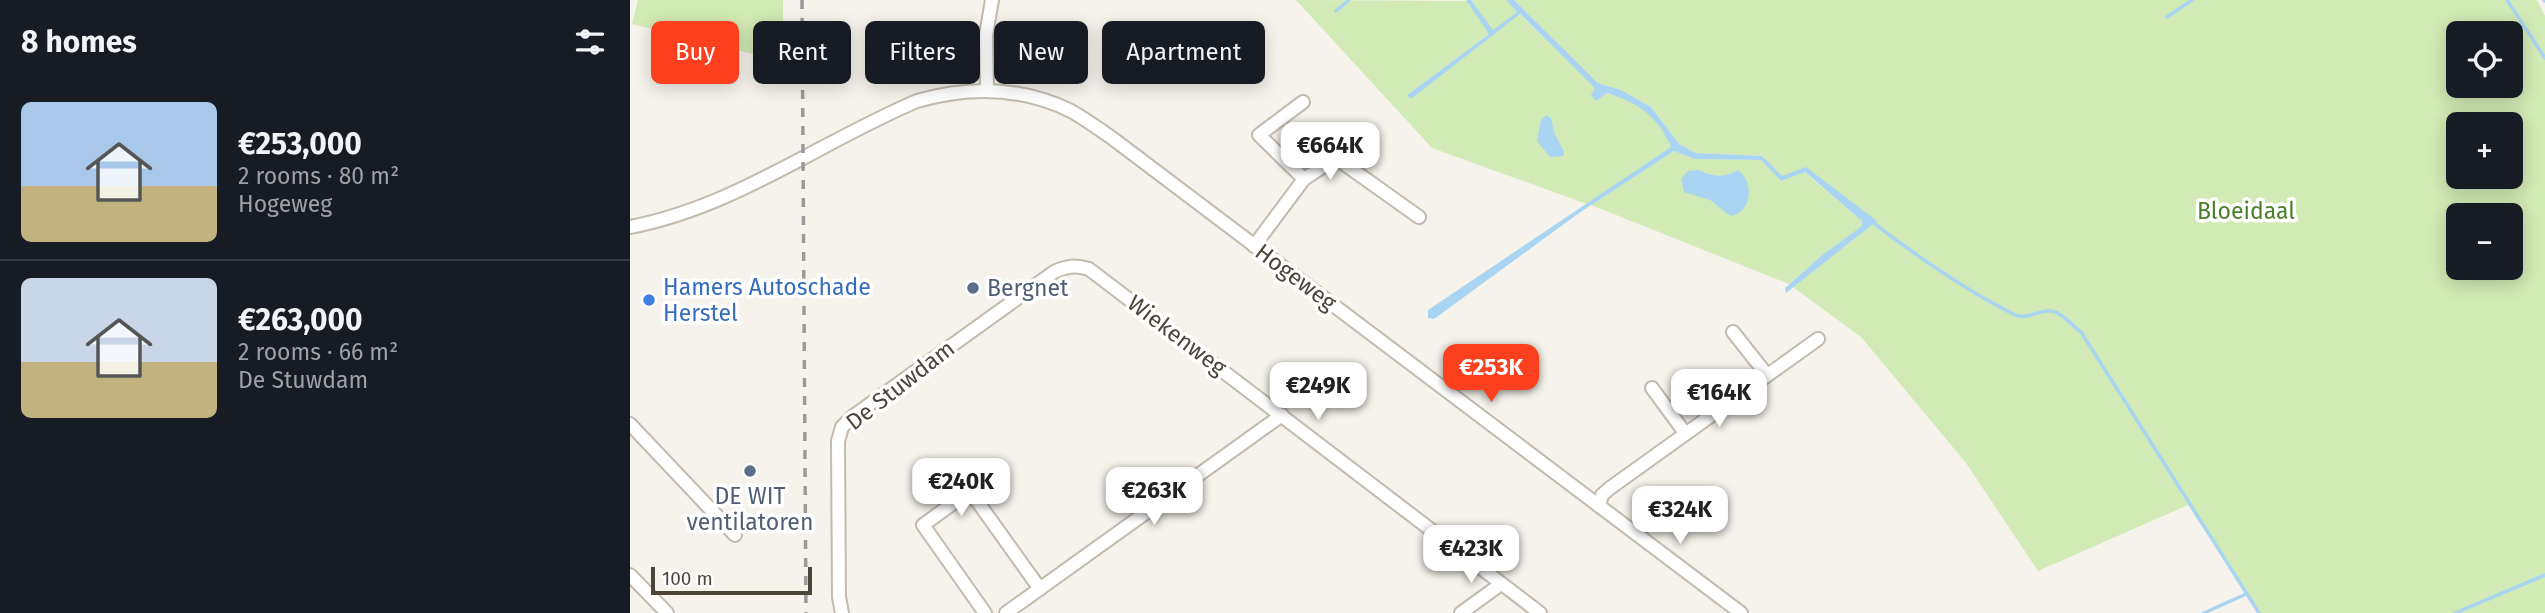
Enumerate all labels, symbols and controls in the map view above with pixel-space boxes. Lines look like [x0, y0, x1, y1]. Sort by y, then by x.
chip: Buy [651, 21, 739, 84]
chip: Rent [753, 21, 851, 84]
chip: Filters [865, 21, 980, 84]
chip: New [994, 21, 1088, 84]
chip: Apartment [1102, 21, 1265, 84]
map controls [2446, 21, 2523, 280]
button: locate [2446, 21, 2523, 98]
icon: filters [571, 23, 609, 61]
text: 8 homes [21, 24, 137, 60]
button: + [2446, 112, 2523, 189]
pin: €664K [1281, 122, 1379, 182]
text: €253,000 [238, 126, 362, 162]
icon: home [77, 130, 161, 214]
text: €664K [1297, 131, 1363, 159]
text: 2 rooms · 80 m² [238, 162, 399, 190]
text: Hogeweg [238, 190, 332, 218]
park label: Bloeidaal [2197, 197, 2295, 225]
button: − [2446, 203, 2523, 280]
street label: Hogeweg [1250, 237, 1342, 317]
place label: Hamers Autoschade Herstel [663, 273, 871, 327]
place label: Bergnet [987, 274, 1069, 302]
marker: Bergnet [965, 280, 981, 296]
street label: Wiekenweg [1122, 289, 1232, 381]
marker: Hamers Autoschade Herstel [641, 292, 657, 308]
text: €263,000 [238, 302, 363, 338]
icon: home [77, 306, 161, 390]
street label: De Stuwdam [840, 334, 960, 436]
text: 2 rooms · 66 m² [238, 338, 398, 366]
pin: €253K [1442, 344, 1540, 404]
text: €253K [1459, 353, 1523, 381]
pin: €249K [1269, 362, 1367, 422]
text: De Stuwdam [238, 366, 368, 394]
pin: €164K [1670, 370, 1768, 429]
text: €249K [1286, 371, 1350, 399]
text: €164K [1687, 378, 1751, 406]
pin: €240K [912, 458, 1010, 518]
marker: DE WIT ventilatoren [742, 463, 758, 479]
text: €240K [928, 467, 994, 495]
pin: €263K [1105, 468, 1203, 527]
text: €263K [1122, 476, 1186, 504]
place label: DE WIT ventilatoren [687, 482, 813, 536]
pin: €324K [1631, 486, 1729, 546]
text: €324K [1648, 495, 1712, 523]
pin: €423K [1422, 526, 1520, 585]
text: €423K [1439, 534, 1503, 562]
scale bar [651, 564, 812, 596]
text: 100 m [662, 567, 713, 590]

